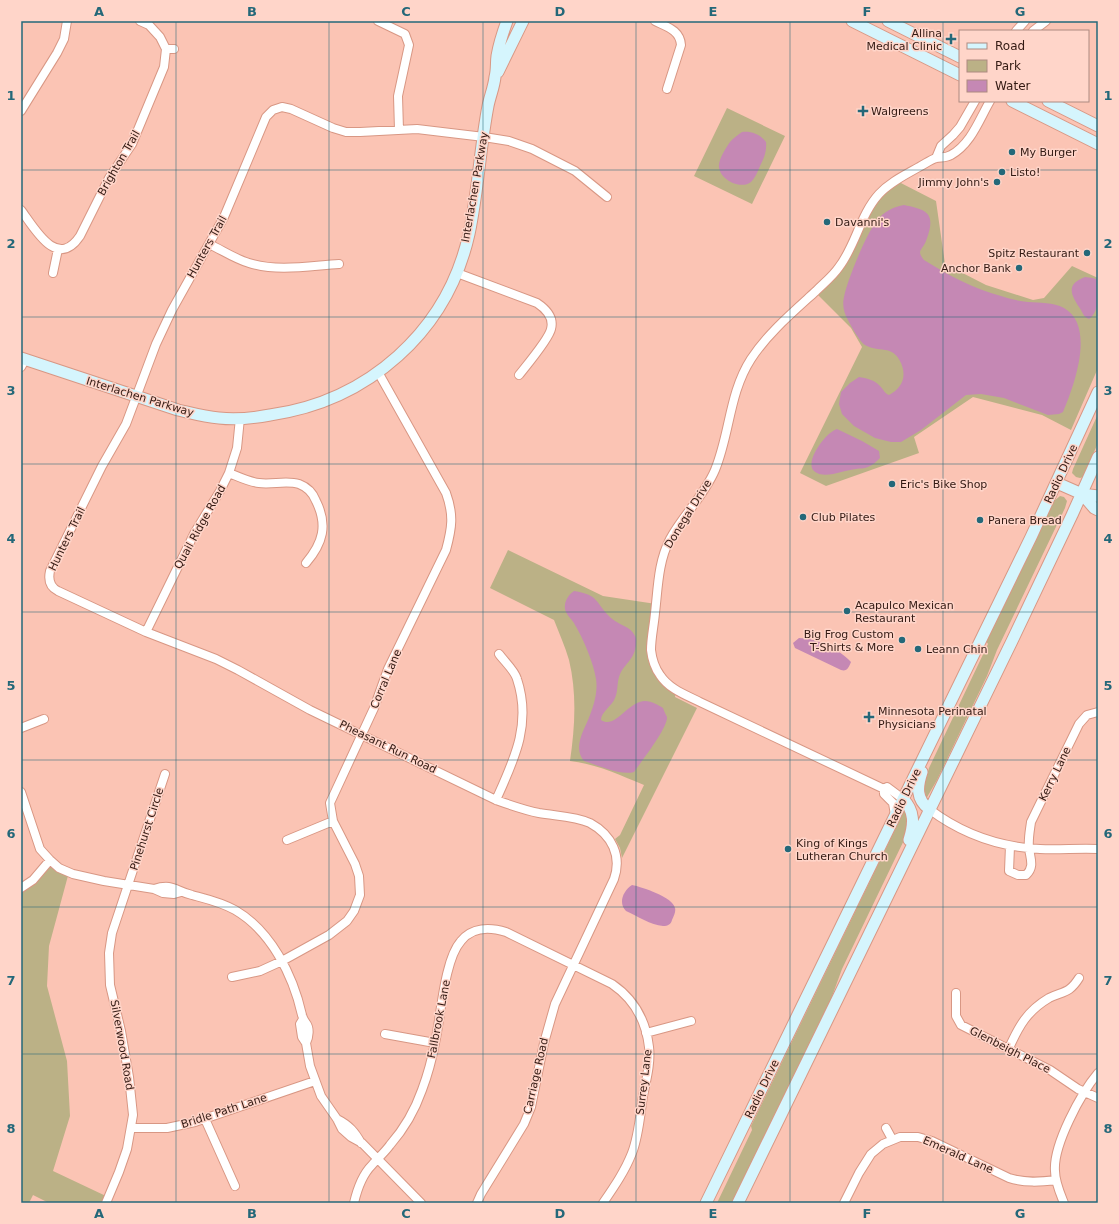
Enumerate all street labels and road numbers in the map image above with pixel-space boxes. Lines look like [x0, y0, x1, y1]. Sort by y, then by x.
street label: Brighton Trail [95, 128, 143, 198]
street label: Interlachen Parkway [459, 130, 491, 243]
street label: Hunters Trail [184, 213, 230, 281]
street label: Interlachen Parkway [85, 374, 196, 420]
street label: Radio Drive [1042, 442, 1080, 506]
street label: Donegal Drive [662, 477, 714, 551]
street label: Quail Ridge Road [171, 483, 229, 571]
street label: Hunters Trail [46, 505, 88, 573]
street label: Corral Lane [368, 647, 404, 711]
street label: Pheasant Run Road [337, 718, 439, 776]
street label: Kerry Lane [1036, 744, 1074, 803]
street label: Radio Drive [884, 766, 924, 829]
street label: Pinehurst Circle [128, 786, 167, 872]
street label: Fallbrook Lane [425, 979, 453, 1059]
street label: Silverwood Road [108, 999, 136, 1091]
street label: Glenbeigh Place [967, 1024, 1053, 1076]
street label: Carriage Road [521, 1037, 551, 1115]
street label: Surrey Lane [634, 1048, 654, 1116]
street label: Radio Drive [742, 1057, 782, 1120]
street label: Bridle Path Lane [179, 1091, 269, 1131]
street label: Emerald Lane [921, 1134, 995, 1176]

